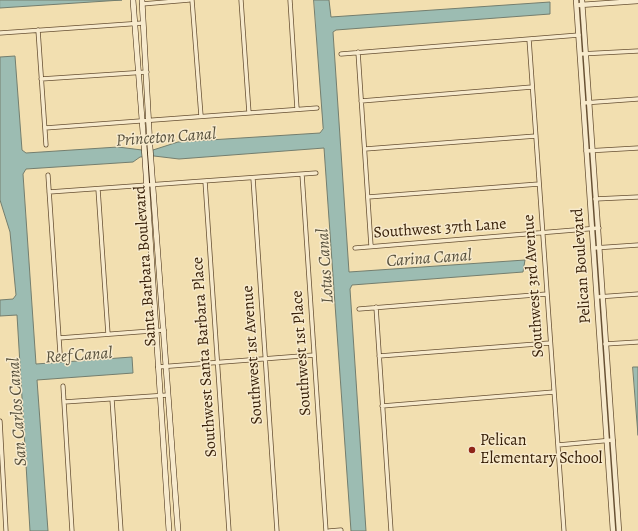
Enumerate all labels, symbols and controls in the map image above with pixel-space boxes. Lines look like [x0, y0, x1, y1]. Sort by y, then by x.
water label: Princeton Canal [115, 124, 217, 152]
street label: Santa Barbara Boulevard [131, 185, 161, 347]
street label: Pelican Boulevard [568, 208, 596, 324]
street label: Southwest 3rd Avenue [519, 214, 549, 358]
street label: Southwest 37th Lane [373, 215, 507, 243]
water label: Lotus Canal [313, 228, 339, 304]
water label: Carina Canal [386, 246, 472, 272]
street label: Southwest Santa Barbara Place [188, 256, 222, 458]
street label: Southwest 1st Avenue [239, 285, 267, 425]
street label: Southwest 1st Place [288, 290, 316, 416]
water label: Reef Canal [45, 343, 113, 369]
water label: San Carlos Canal [4, 357, 32, 467]
place label: Pelican Elementary School [480, 431, 603, 469]
marker: Pelican Elementary School [467, 445, 477, 455]

